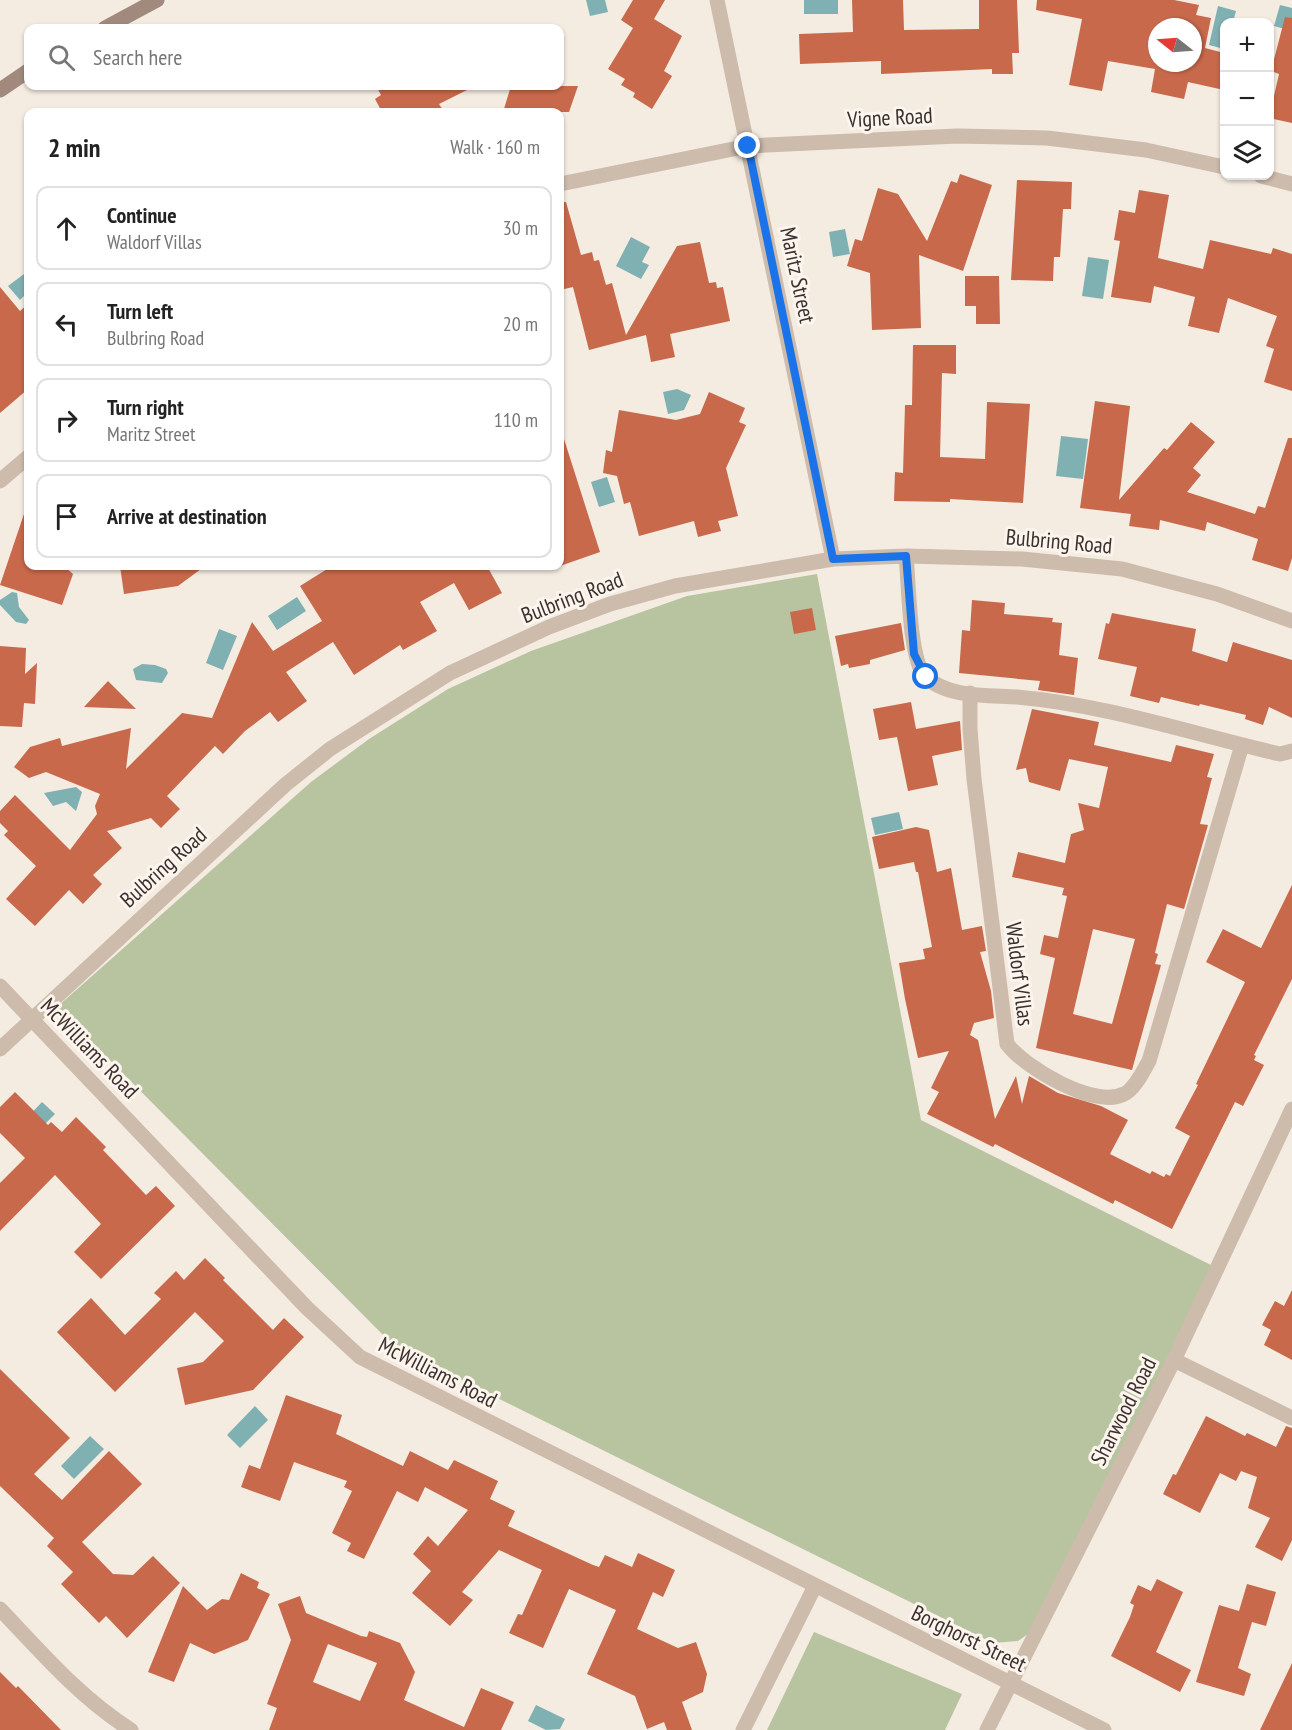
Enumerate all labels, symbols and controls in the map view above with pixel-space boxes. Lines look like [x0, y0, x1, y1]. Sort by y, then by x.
north arrow [1148, 18, 1202, 72]
map controls [1220, 18, 1274, 180]
button: + [1220, 18, 1274, 72]
search box [24, 24, 564, 90]
icon: search [45, 41, 78, 74]
text: Search here [93, 43, 182, 71]
button: − [1220, 72, 1274, 126]
street label: Vigne Road [846, 101, 933, 133]
button: layers [1220, 126, 1274, 180]
text: 2 min [48, 131, 101, 164]
route end [734, 132, 760, 158]
text: Walk · 160 m [450, 134, 540, 160]
text: Continue [107, 201, 177, 229]
icon: ahead [50, 212, 83, 245]
text: 30 m [503, 215, 538, 241]
street label: Maritz Street [774, 225, 822, 325]
text: Waldorf Villas [107, 229, 202, 255]
text: Turn left [107, 297, 173, 325]
icon: left [50, 308, 83, 341]
text: 20 m [503, 311, 538, 337]
text: Bulbring Road [107, 325, 204, 351]
text: Turn right [107, 393, 184, 421]
icon: right [50, 404, 83, 437]
text: 110 m [494, 407, 538, 433]
text: Maritz Street [107, 421, 195, 447]
icon: arrive [50, 500, 83, 533]
text: Arrive at destination [107, 502, 267, 530]
street label: Bulbring Road [1005, 522, 1113, 560]
street label: Bulbring Road [517, 565, 627, 629]
route start [912, 663, 938, 689]
street label: Bulbring Road [114, 821, 212, 913]
street label: Waldorf Villas [1000, 921, 1040, 1027]
street label: McWilliams Road [35, 992, 145, 1104]
street label: McWilliams Road [374, 1330, 502, 1414]
street label: Sharwood Road [1084, 1352, 1162, 1470]
street label: Borghorst Street [907, 1598, 1031, 1678]

